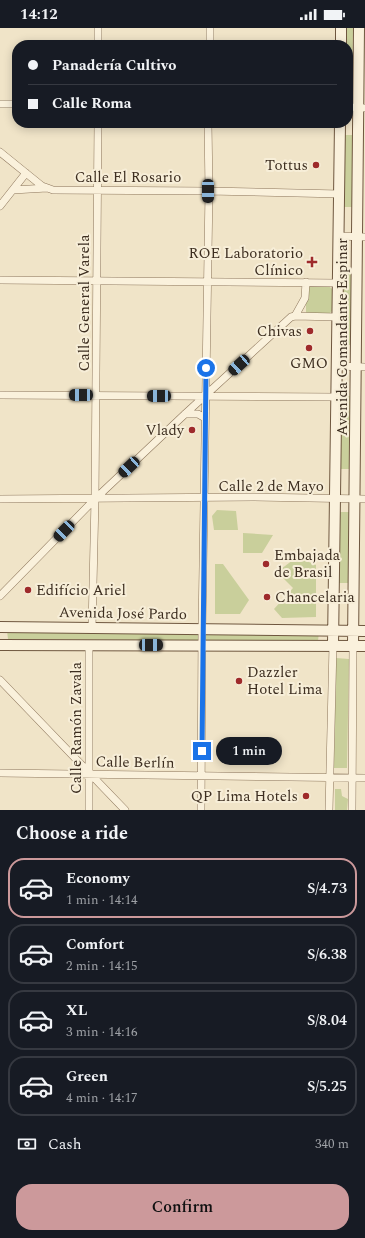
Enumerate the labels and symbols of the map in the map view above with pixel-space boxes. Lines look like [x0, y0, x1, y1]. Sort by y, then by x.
place label: Tottus [265, 154, 308, 177]
marker: Tottus [311, 160, 321, 170]
street label: Calle El Rosario [75, 166, 181, 189]
car [202, 179, 214, 203]
street label: Calle General Varela [73, 234, 96, 371]
street label: Avenida Comandante Espinar [331, 238, 354, 436]
place label: ROE Laboratorio Clínico [189, 242, 303, 282]
marker: ROE Laboratorio Clínico [306, 256, 318, 268]
place label: Chivas [257, 320, 302, 343]
marker: Chivas [305, 326, 315, 336]
marker: GMO [304, 343, 314, 353]
place label: GMO [290, 352, 328, 375]
car [226, 353, 252, 377]
route start [197, 359, 215, 377]
car [69, 389, 93, 401]
car [147, 390, 171, 402]
place label: Vlady [146, 419, 185, 442]
marker: Vlady [187, 425, 197, 435]
car [116, 454, 142, 480]
street label: Calle 2 de Mayo [218, 475, 324, 498]
car [51, 518, 77, 544]
place label: Embajada de Brasil [274, 544, 341, 584]
marker: Embajada de Brasil [261, 559, 271, 569]
place label: Edifício Ariel [36, 579, 126, 602]
marker: Edifício Ariel [23, 585, 33, 595]
place label: Chancelaria [275, 586, 355, 609]
marker: Chancelaria [262, 592, 272, 602]
street label: Avenida José Pardo [59, 601, 187, 626]
car [139, 639, 163, 651]
street label: Calle Ramón Zavala [65, 661, 88, 794]
place label: Dazzler Hotel Lima [247, 661, 323, 701]
marker: Dazzler Hotel Lima [234, 676, 244, 686]
callout: 1 min [216, 737, 282, 765]
route end [193, 742, 211, 760]
street label: Calle Berlín [95, 750, 175, 775]
place label: QP Lima Hotels [191, 785, 298, 808]
marker: QP Lima Hotels [301, 791, 311, 801]

